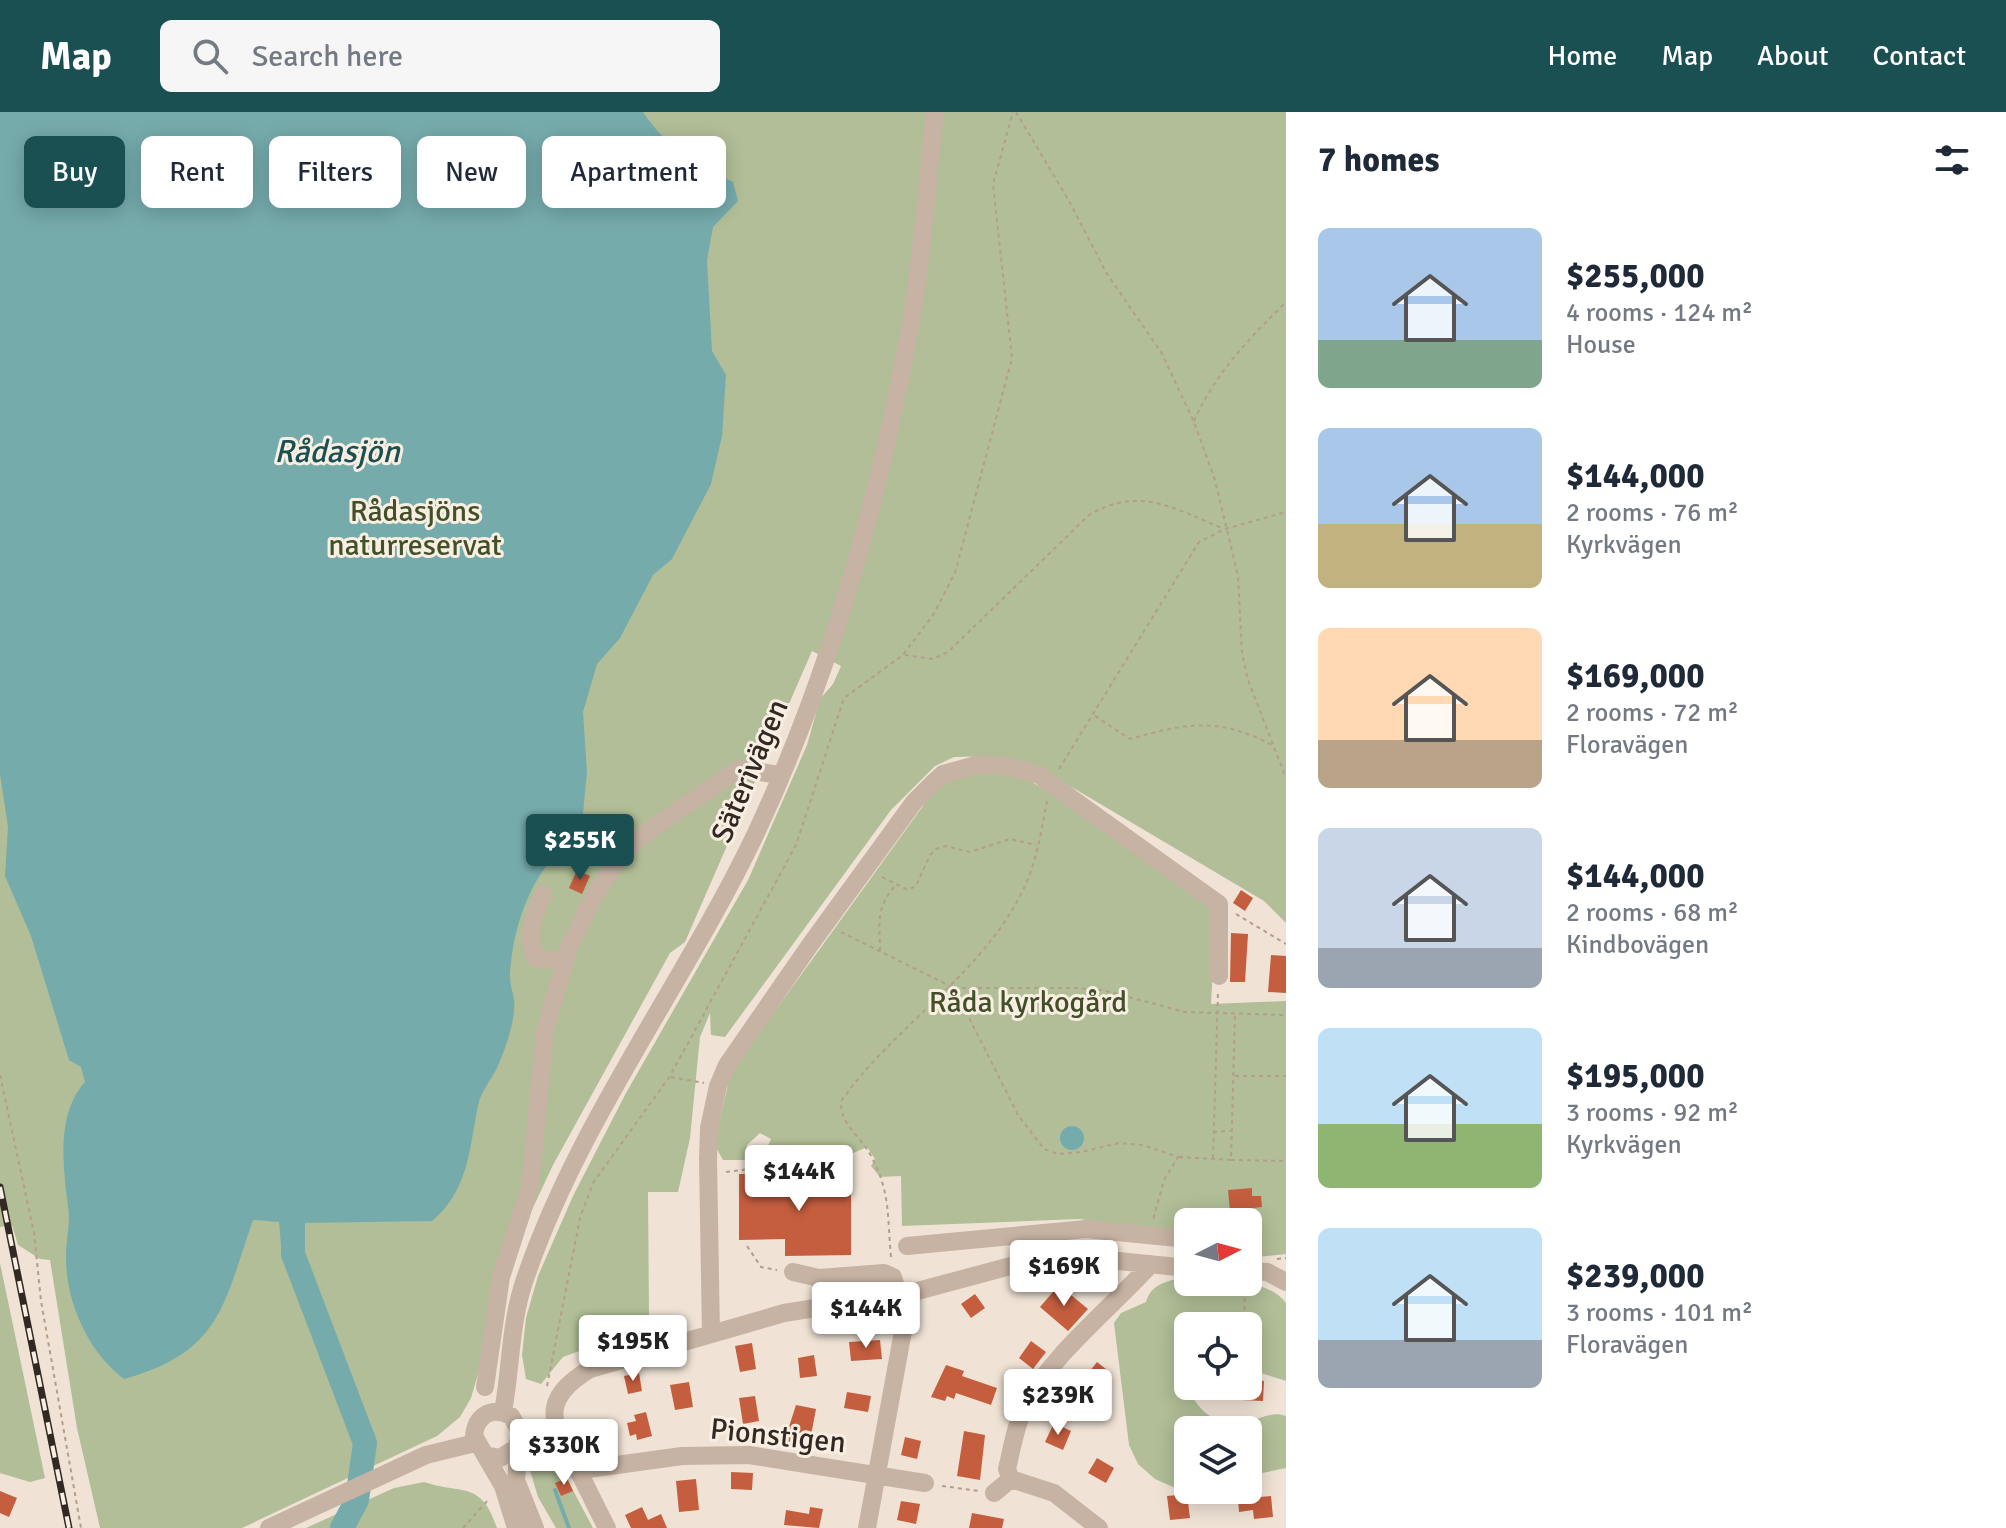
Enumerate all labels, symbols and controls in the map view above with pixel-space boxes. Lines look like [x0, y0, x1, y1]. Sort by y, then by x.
search box [160, 20, 720, 92]
text: Map [40, 33, 112, 80]
icon: search [188, 34, 232, 78]
text: Search here [252, 38, 403, 75]
text: Home [1548, 39, 1617, 73]
text: Map [1661, 39, 1713, 73]
text: About [1757, 39, 1829, 73]
text: Contact [1873, 39, 1966, 73]
chip: Buy [24, 136, 125, 208]
chip: Rent [141, 136, 253, 208]
chip: Filters [269, 136, 401, 208]
chip: New [417, 136, 526, 208]
chip: Apartment [542, 136, 726, 208]
icon: filters [1930, 138, 1974, 182]
text: 7 homes [1318, 139, 1439, 181]
text: $255,000 [1566, 255, 1705, 297]
icon: home [1382, 260, 1478, 356]
text: 4 rooms · 124 m² [1566, 297, 1753, 329]
text: House [1566, 329, 1636, 361]
water label: Rådasjön [274, 432, 401, 471]
text: $144,000 [1566, 455, 1705, 497]
icon: home [1382, 460, 1478, 556]
park label: Rådasjöns naturreservat [328, 493, 502, 564]
text: 2 rooms · 76 m² [1566, 497, 1739, 529]
text: Kyrkvägen [1566, 529, 1682, 561]
text: $169,000 [1566, 655, 1705, 697]
icon: home [1382, 660, 1478, 756]
street label: Säterivägen [703, 694, 797, 848]
text: 2 rooms · 72 m² [1566, 697, 1739, 729]
text: Floravägen [1566, 729, 1688, 761]
pin: $255K [524, 814, 636, 882]
text: $255K [544, 824, 616, 856]
text: $144,000 [1566, 855, 1705, 897]
icon: home [1382, 860, 1478, 956]
text: 2 rooms · 68 m² [1566, 897, 1739, 929]
text: Kindbovägen [1566, 929, 1709, 961]
park label: Råda kyrkogård [929, 984, 1127, 1021]
text: $195,000 [1566, 1055, 1705, 1097]
icon: home [1382, 1060, 1478, 1156]
text: 3 rooms · 92 m² [1566, 1097, 1739, 1129]
text: Kyrkvägen [1566, 1129, 1682, 1161]
pin: $144K [743, 1145, 855, 1213]
text: $144K [763, 1155, 835, 1187]
north arrow [1174, 1208, 1262, 1296]
map controls [1174, 1208, 1262, 1504]
pin: $169K [1008, 1240, 1120, 1308]
text: $169K [1028, 1250, 1100, 1282]
text: $239,000 [1566, 1255, 1705, 1297]
icon: home [1382, 1260, 1478, 1356]
pin: $144K [810, 1282, 922, 1350]
text: $144K [830, 1292, 902, 1324]
text: 3 rooms · 101 m² [1566, 1297, 1753, 1329]
button: locate [1174, 1312, 1262, 1400]
pin: $195K [577, 1315, 689, 1383]
text: $195K [597, 1325, 669, 1357]
text: Floravägen [1566, 1329, 1688, 1361]
pin: $239K [1002, 1369, 1114, 1437]
text: $239K [1022, 1379, 1094, 1411]
street label: Pionstigen [708, 1410, 848, 1462]
button: layers [1174, 1416, 1262, 1504]
pin: $330K [508, 1419, 620, 1487]
text: $330K [528, 1429, 600, 1461]

